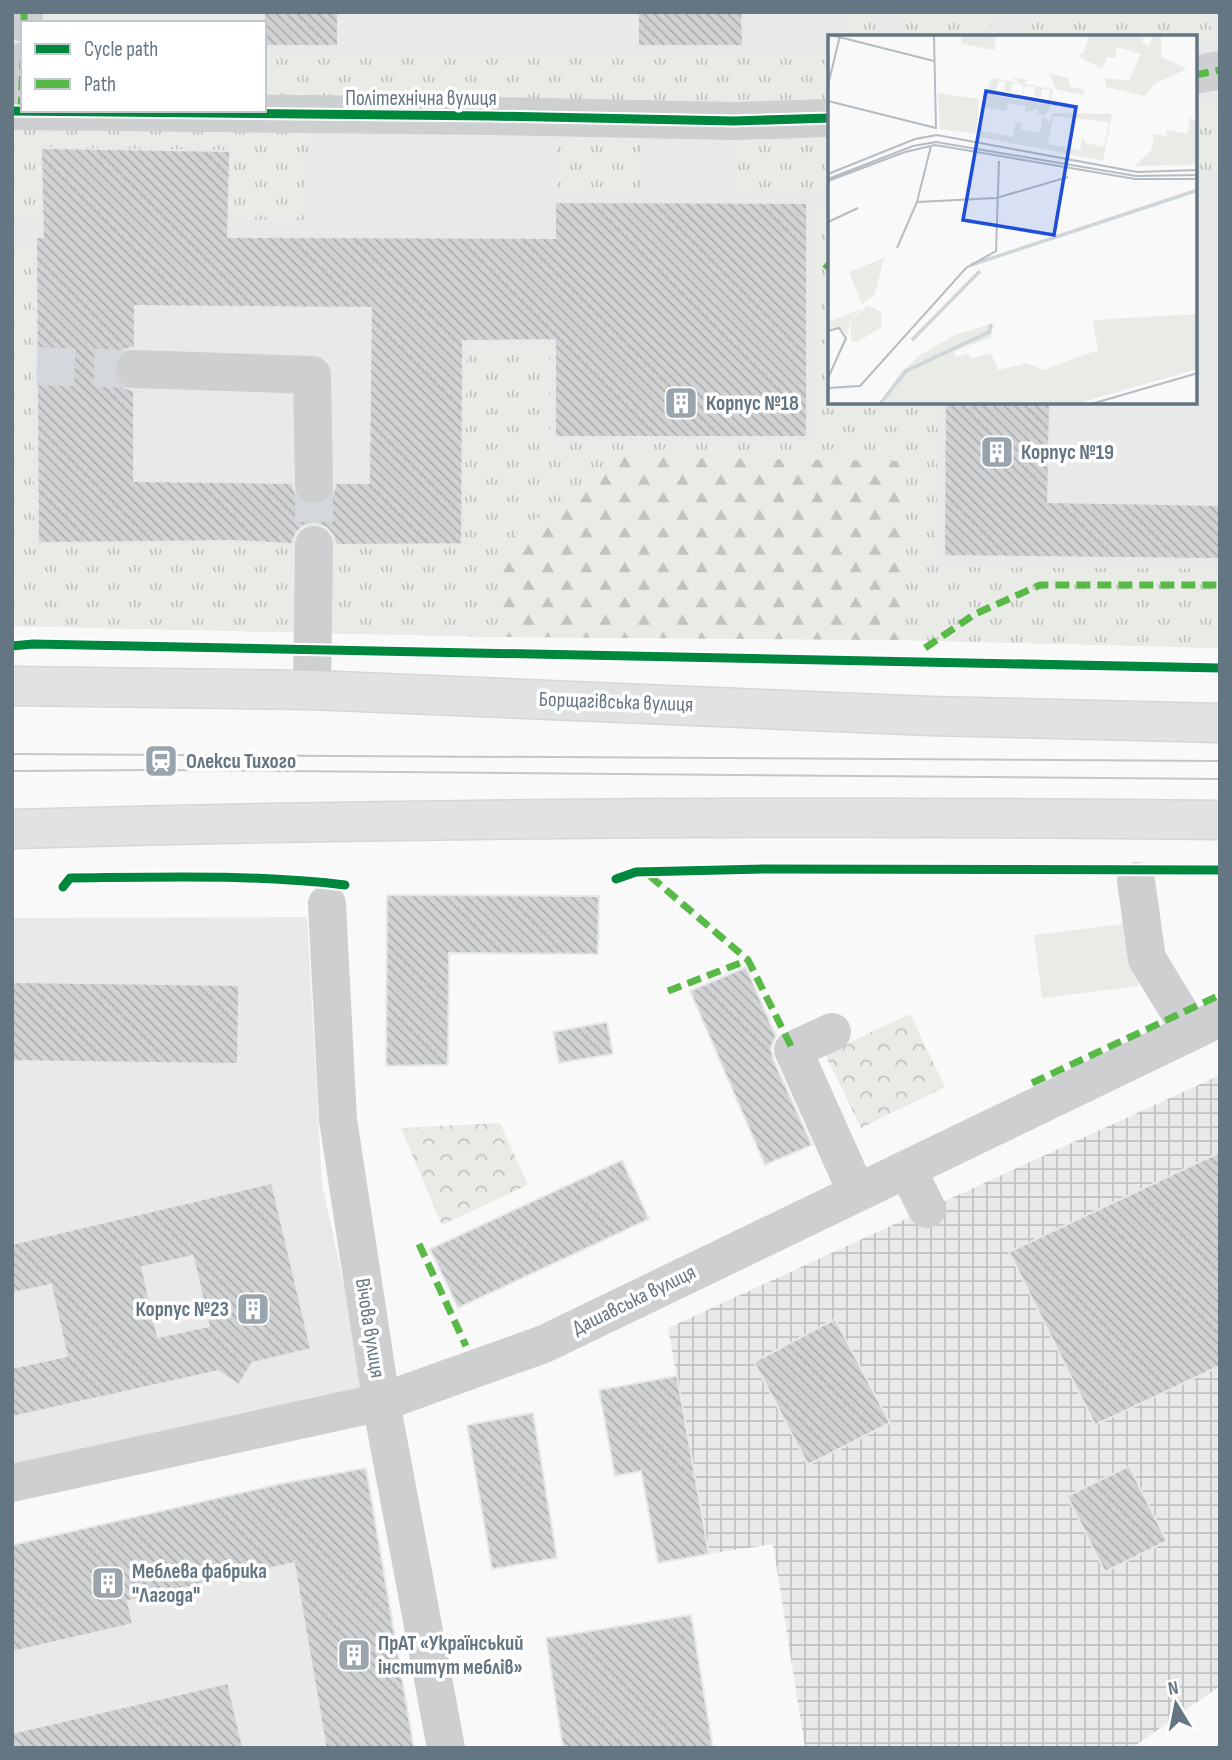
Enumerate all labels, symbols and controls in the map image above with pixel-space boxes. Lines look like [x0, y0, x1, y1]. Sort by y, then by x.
legend [21, 21, 266, 112]
inset map [828, 35, 1197, 404]
text: Cycle path [84, 37, 158, 62]
text: Path [84, 72, 116, 97]
street label: Політехнічна вулиця [345, 86, 497, 111]
building icon: Корпус №18 [662, 384, 700, 422]
place label: Корпус №18 [706, 391, 799, 416]
building icon: Корпус №19 [978, 433, 1016, 471]
place label: Корпус №19 [1021, 440, 1114, 465]
street label: Борщагівська вулиця [538, 687, 694, 717]
station icon: Олекси Тихого [142, 742, 180, 780]
place label: Олекси Тихого [186, 749, 296, 774]
street label: Дашавська вулиця [568, 1259, 700, 1341]
street label: Вічова вулиця [350, 1276, 390, 1380]
building icon: Корпус №23 [234, 1290, 272, 1328]
place label: Корпус №23 [136, 1297, 229, 1322]
place label: Меблева фабрика "Лагода" [132, 1559, 267, 1608]
building icon: Меблева фабрика "Лагода" [89, 1564, 127, 1602]
place label: ПрАТ «Український інститут меблів» [378, 1631, 523, 1680]
building icon: ПрАТ «Український інститут меблів» [335, 1636, 373, 1674]
north arrow [1141, 1669, 1211, 1739]
text: N [1166, 1677, 1180, 1701]

